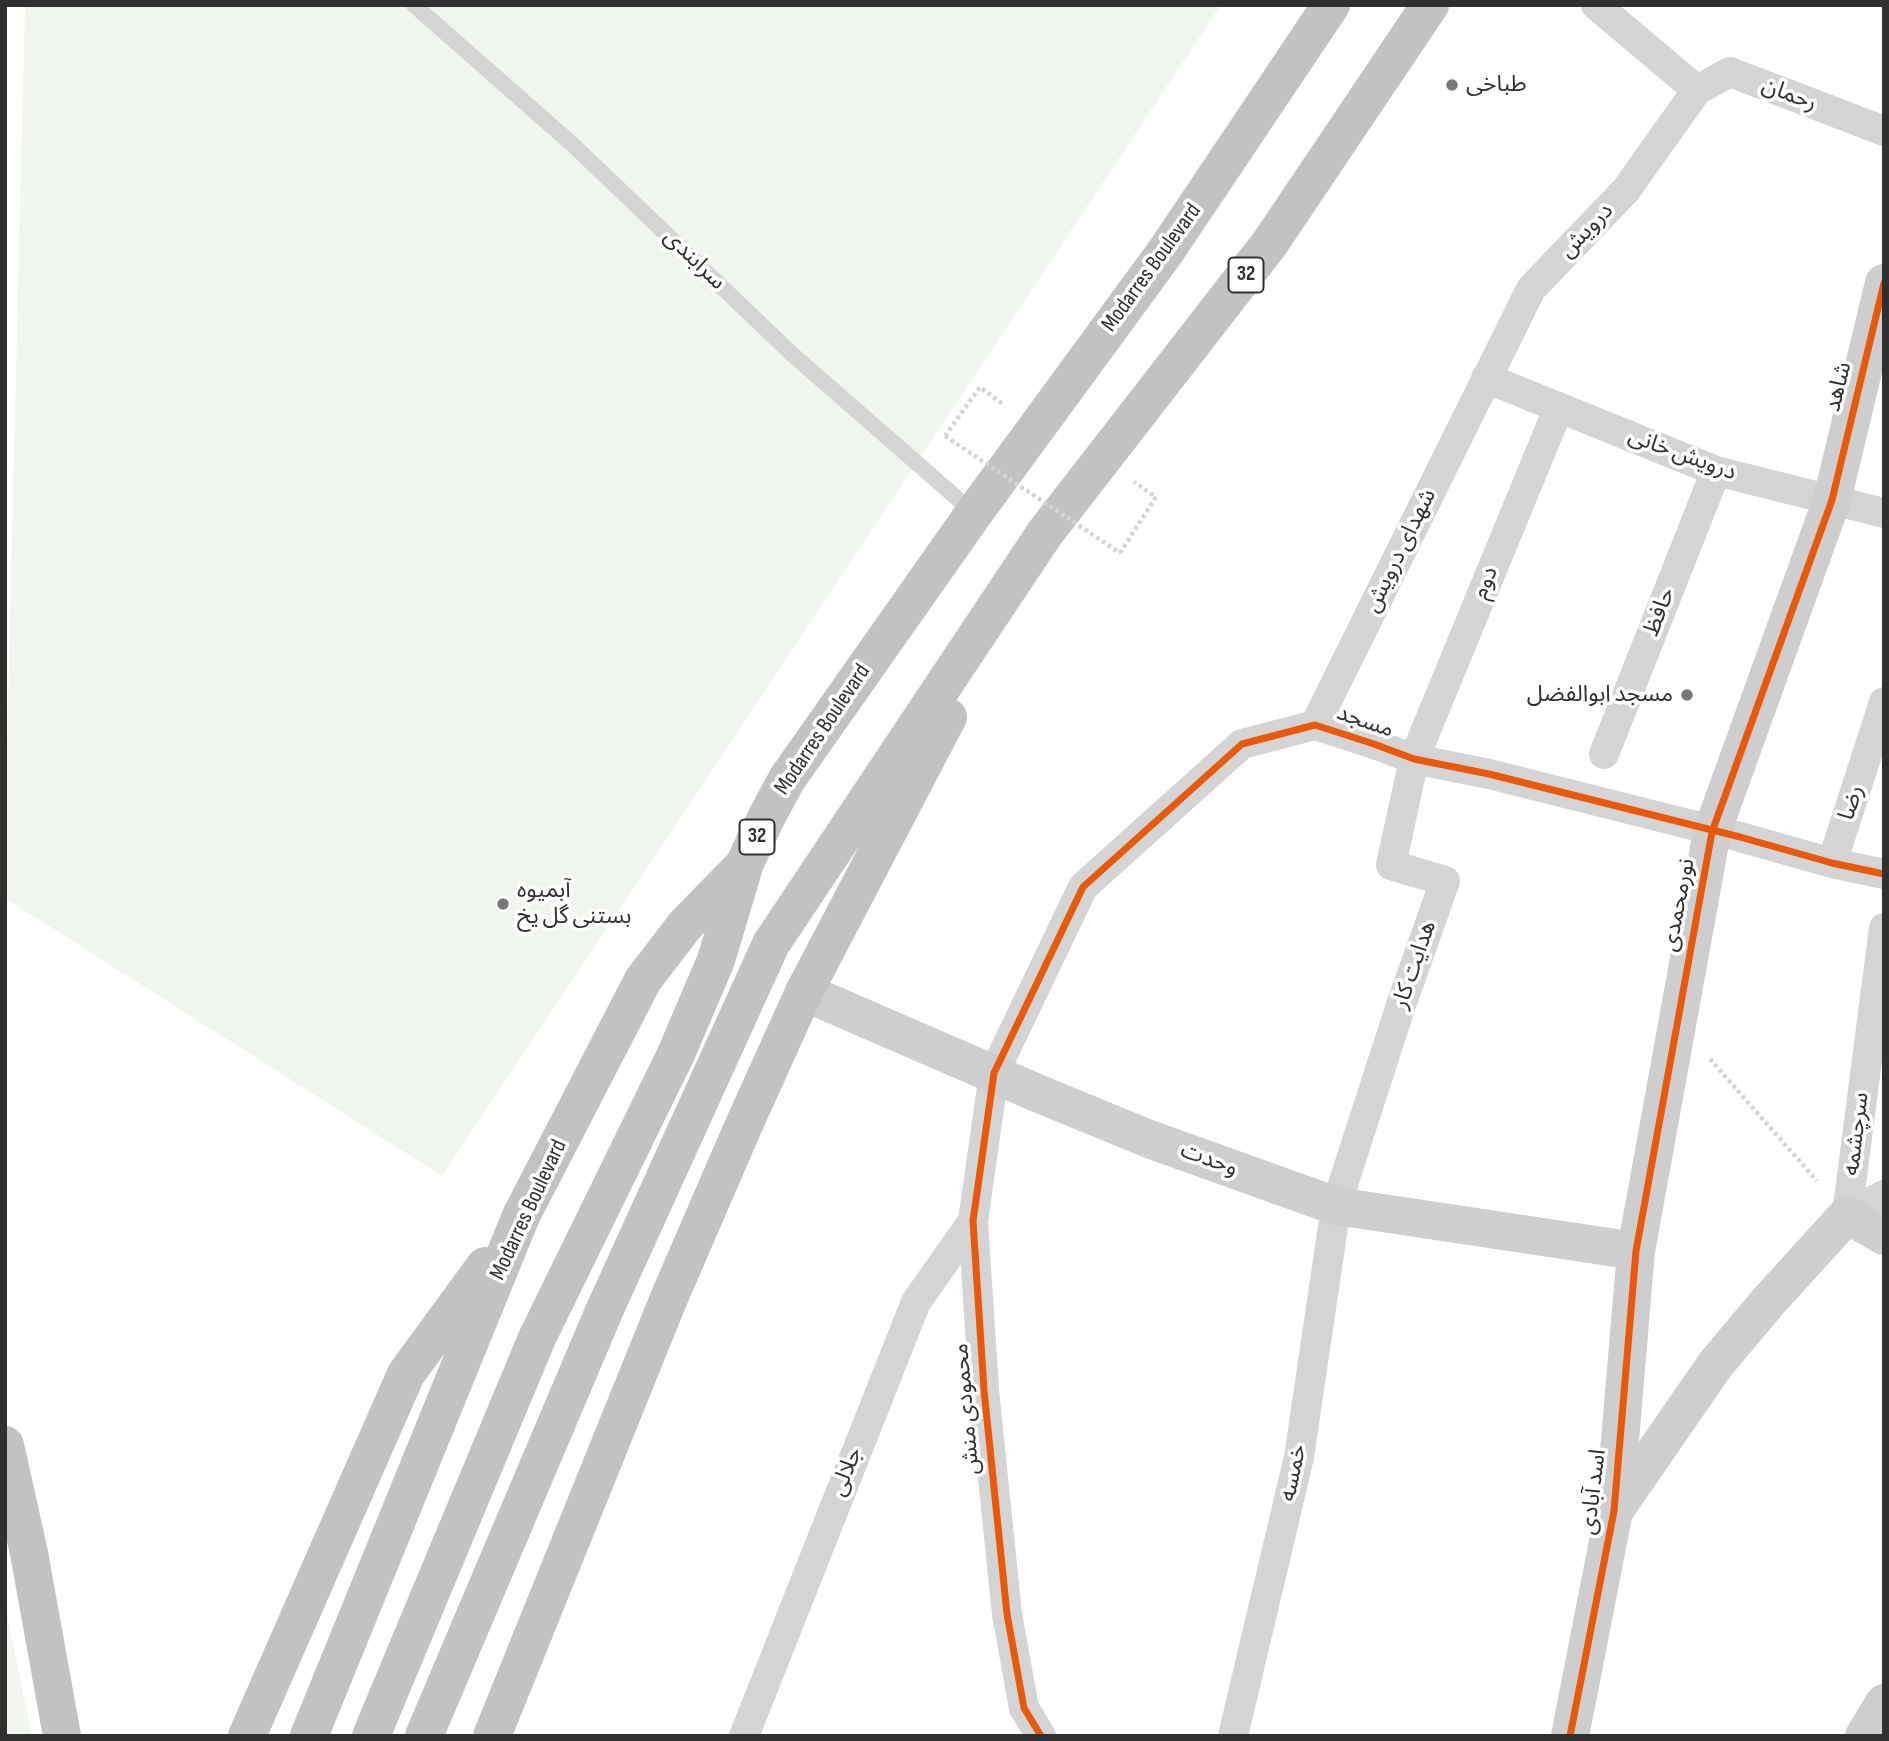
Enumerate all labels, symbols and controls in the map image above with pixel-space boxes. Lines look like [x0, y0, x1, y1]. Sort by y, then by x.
place label: طباخی [1466, 71, 1527, 99]
street label: رحمان [1758, 72, 1820, 118]
marker: طباخی [1444, 77, 1460, 93]
street label: درویش [1554, 198, 1620, 264]
street label: Modarres Boulevard [1096, 199, 1208, 337]
street label: سرابندی [657, 224, 731, 296]
road number: 32 [1228, 258, 1264, 292]
street label: شاهد [1820, 359, 1858, 415]
street label: درویش خانی [1624, 423, 1740, 487]
street label: شهدای درویش [1359, 485, 1443, 617]
street label: دوم [1467, 563, 1505, 603]
street label: حافظ [1638, 584, 1682, 640]
street label: Modarres Boulevard [769, 659, 877, 801]
place label: مسجد ابوالفضل [1527, 681, 1673, 709]
marker: مسجد ابوالفضل [1679, 687, 1695, 703]
street label: مسجد [1333, 699, 1397, 745]
street label: رضا [1833, 782, 1871, 824]
road number: 32 [740, 820, 774, 854]
street label: نورمحمدی [1656, 856, 1702, 954]
place label: آبمیوه بستنی گل یخ [517, 877, 632, 931]
marker: آبمیوه بستنی گل یخ [495, 896, 511, 912]
street label: هدایت کار [1387, 917, 1443, 1013]
street label: سرچشمه [1838, 1091, 1876, 1177]
street label: Modarres Boulevard [484, 1135, 574, 1285]
street label: وحدت [1177, 1137, 1241, 1183]
street label: محمودی منش [947, 1342, 987, 1476]
street label: خمسه [1275, 1442, 1313, 1504]
street label: جلالی [825, 1444, 869, 1500]
street label: اسد آبادی [1575, 1448, 1613, 1536]

